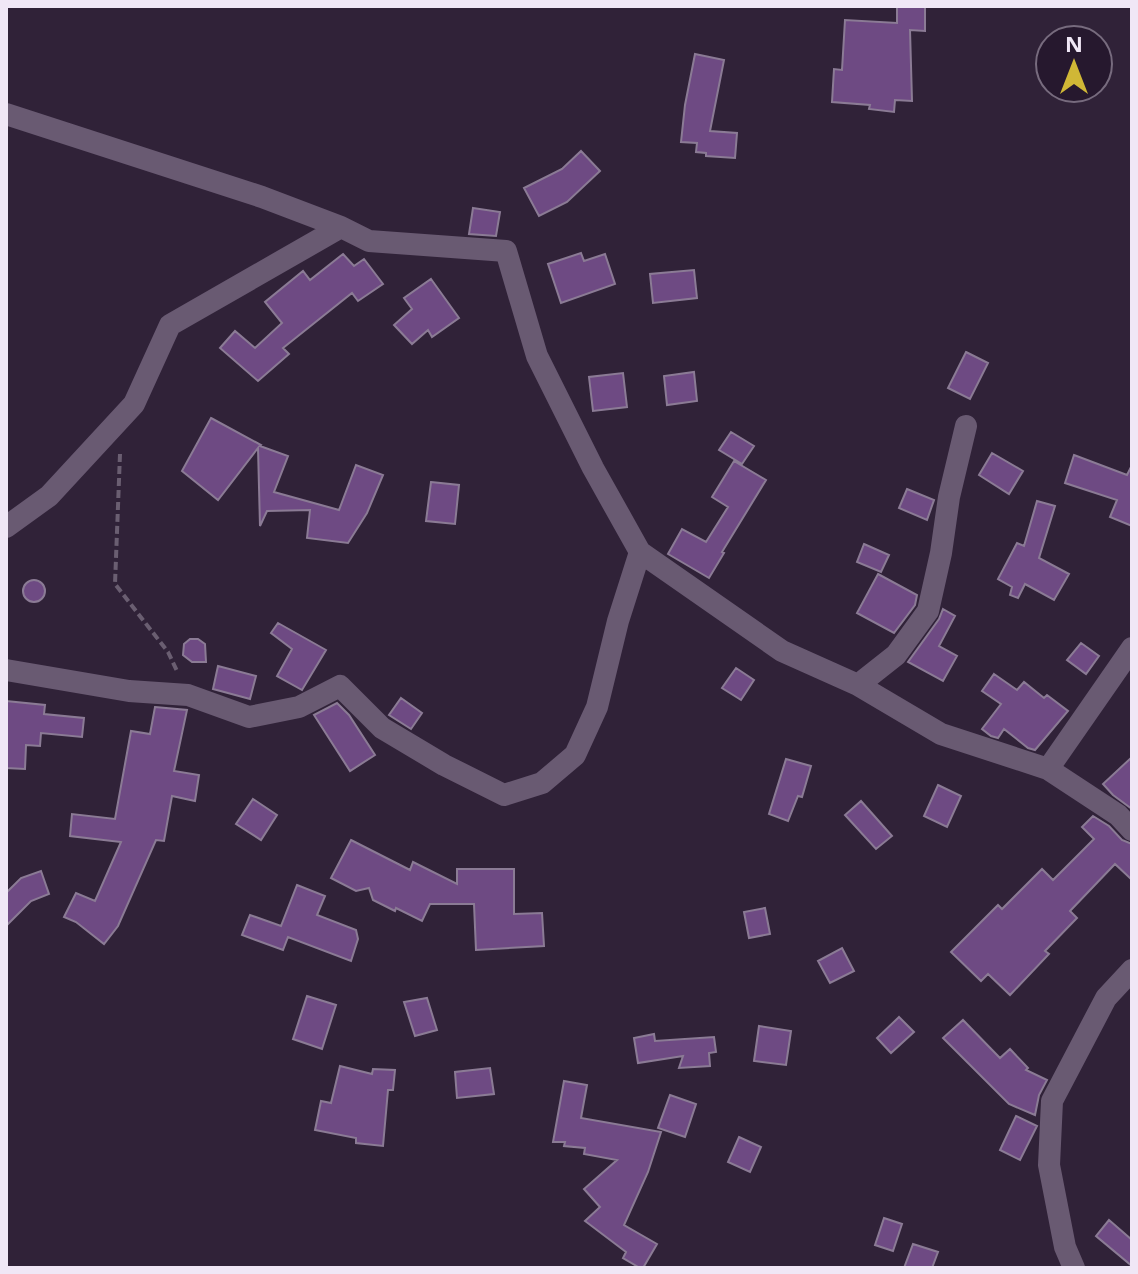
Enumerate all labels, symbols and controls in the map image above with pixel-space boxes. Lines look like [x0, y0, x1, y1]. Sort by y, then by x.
north arrow [1034, 24, 1114, 104]
text: N [1065, 28, 1083, 58]

